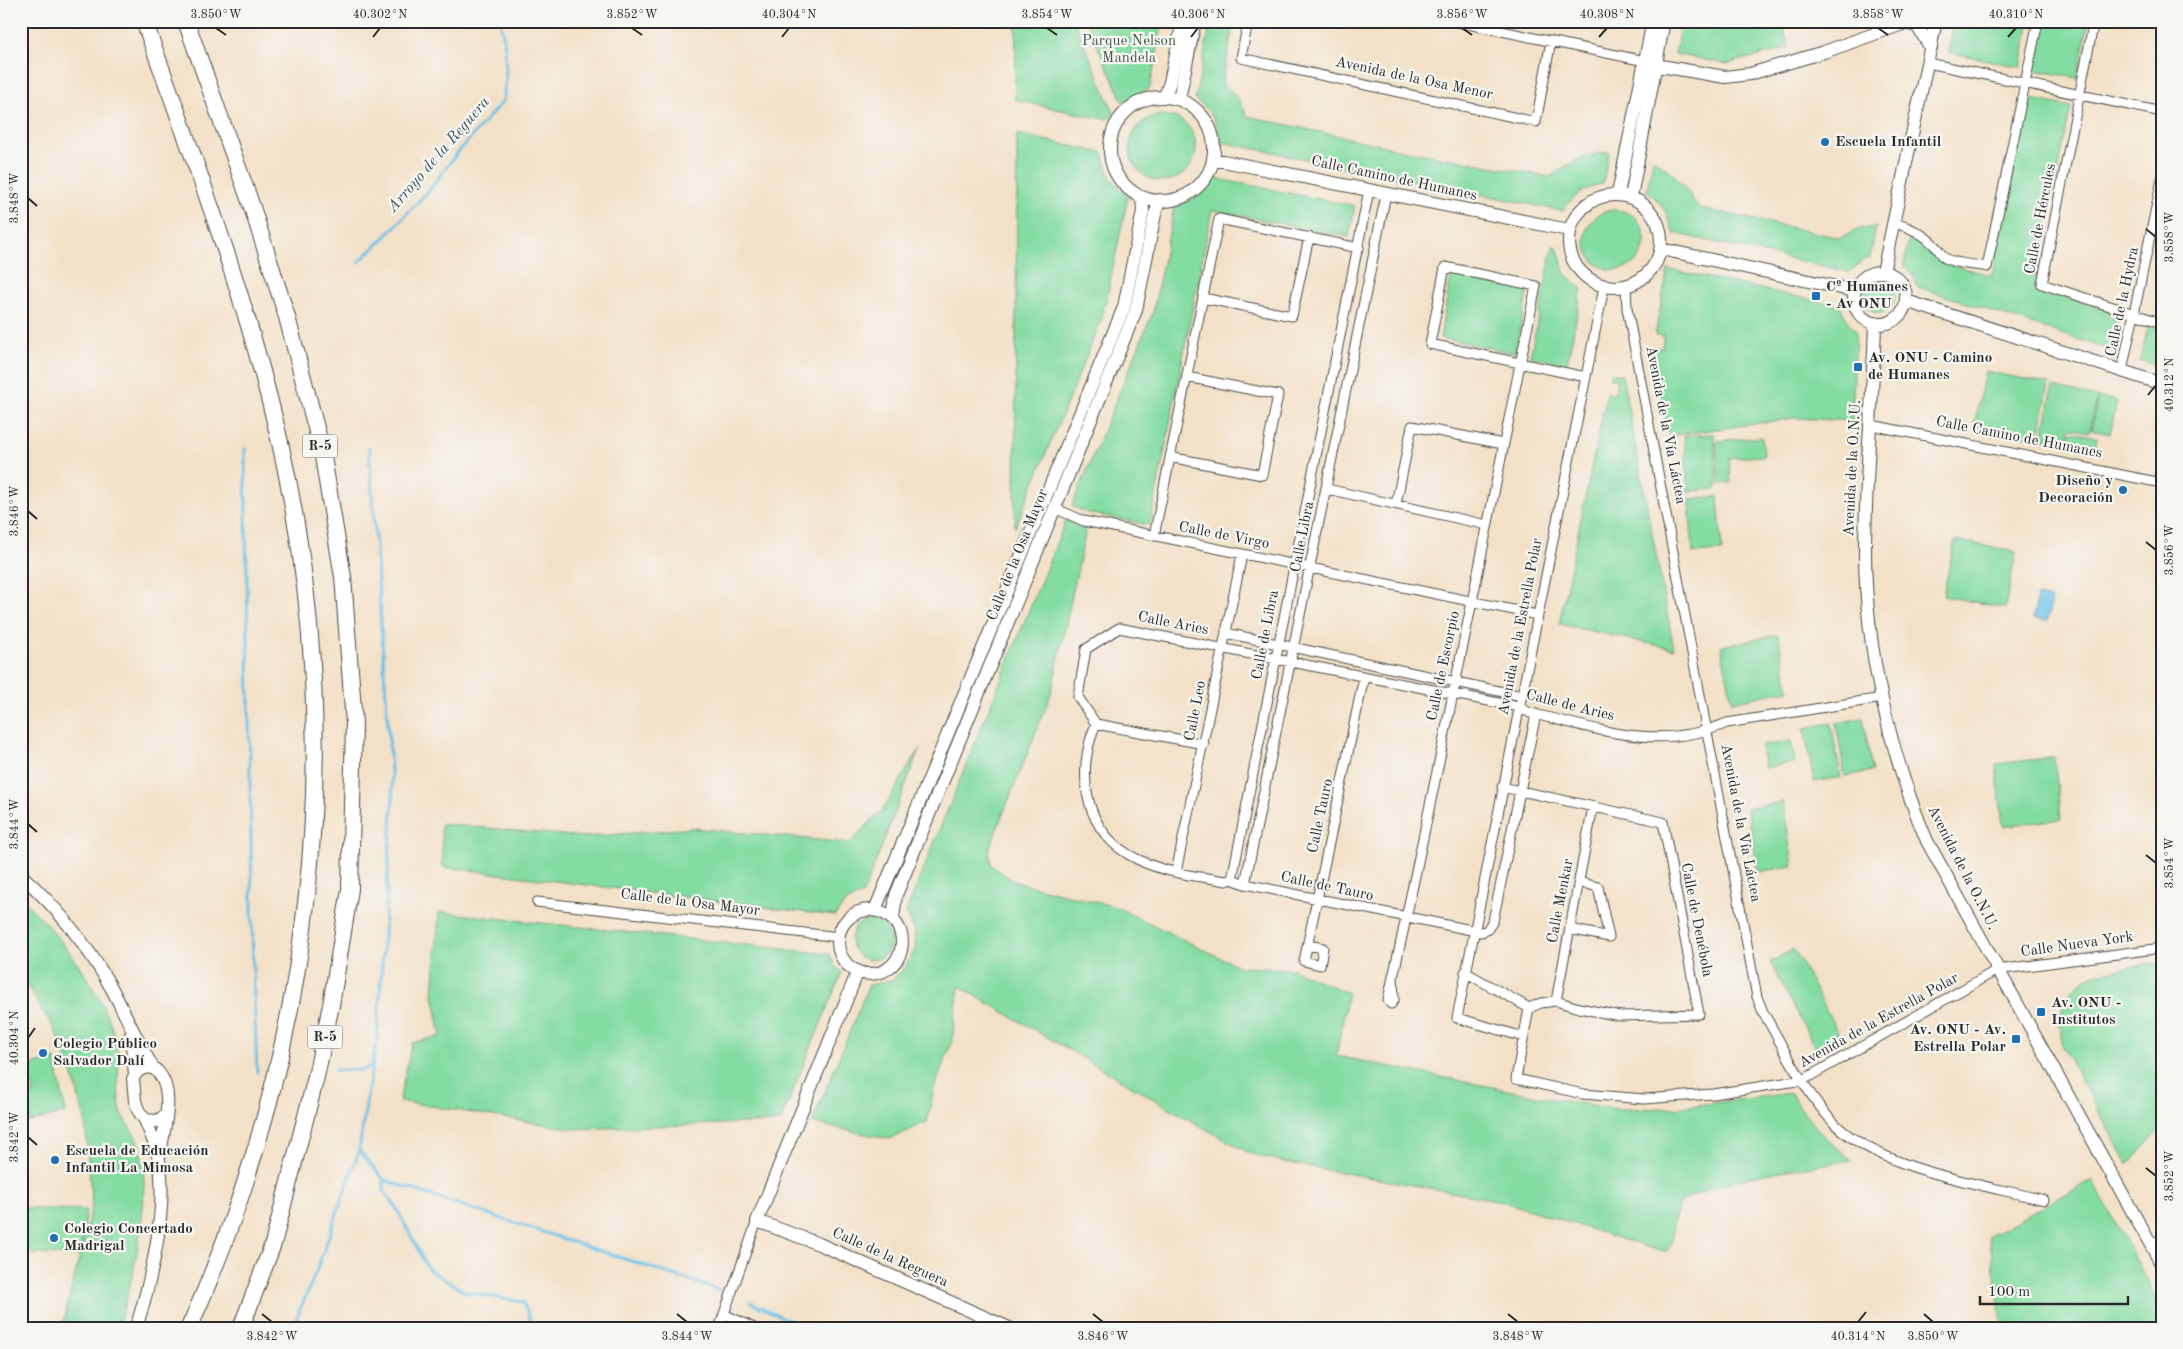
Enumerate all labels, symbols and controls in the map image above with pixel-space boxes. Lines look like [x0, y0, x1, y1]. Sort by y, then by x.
text: 3.850°W [191, 8, 242, 21]
text: 3.852°W [607, 8, 658, 21]
text: 3.854°W [1022, 8, 1073, 21]
text: 3.856°W [1437, 8, 1488, 21]
text: 3.858°W [1853, 8, 1904, 21]
text: 40.302°N [353, 9, 407, 21]
text: 40.304°N [762, 9, 816, 21]
text: 40.306°N [1171, 9, 1225, 21]
text: 40.308°N [1580, 9, 1634, 21]
text: 40.310°N [1989, 9, 2043, 21]
park label: Parque Nelson Mandela [1082, 34, 1176, 66]
street label: Avenida de la Osa Menor [1334, 55, 1494, 103]
water label: Arroyo de la Reguera [384, 94, 494, 216]
place label: Escuela Infantil [1835, 135, 1942, 150]
marker: Escuela Infantil [1819, 136, 1831, 148]
street label: Calle Camino de Humanes [1310, 154, 1478, 204]
street label: Calle de Hércules [2023, 162, 2059, 276]
text: 3.848°W [9, 172, 21, 223]
text: 3.858°W [2163, 211, 2176, 262]
street label: Calle de la Hydra [2104, 245, 2142, 358]
place label: Cº Humanes - Av ONU [1826, 280, 1908, 312]
marker: Cº Humanes - Av ONU [1810, 290, 1822, 302]
street label: Avenida de la Vía Láctea [1642, 345, 1688, 506]
place label: Av. ONU - Camino de Humanes [1868, 351, 1992, 383]
text: 40.312°N [2164, 358, 2176, 412]
marker: Av. ONU - Camino de Humanes [1852, 361, 1864, 373]
street label: Avenida de la O.N.U. [1842, 399, 1864, 537]
street label: Calle Camino de Humanes [1934, 414, 2104, 462]
road number: R-5 [302, 434, 338, 458]
place label: Diseño y Decoración [2038, 474, 2113, 506]
marker: Diseño y Decoración [2117, 484, 2129, 496]
text: 3.846°W [9, 485, 21, 536]
street label: Calle de la Osa Mayor [985, 487, 1051, 623]
street label: Calle Libra [1289, 500, 1317, 574]
street label: Calle de Virgo [1177, 520, 1271, 552]
text: 3.856°W [2163, 524, 2176, 575]
street label: Avenida de la Estrella Polar [1496, 537, 1546, 717]
street label: Calle de Libra [1250, 588, 1282, 681]
street label: Calle Aries [1136, 610, 1210, 638]
street label: Calle de Escorpio [1425, 610, 1463, 722]
street label: Calle Leo [1183, 680, 1209, 742]
street label: Calle de Aries [1524, 688, 1616, 724]
street label: Avenida de la Vía Láctea [1717, 743, 1763, 904]
street label: Calle Tauro [1306, 777, 1336, 855]
text: 3.844°W [9, 798, 21, 849]
street label: Avenida de la O.N.U. [1924, 803, 2000, 933]
text: 3.854°W [2163, 837, 2176, 888]
street label: Calle Menkar [1545, 858, 1577, 944]
street label: Calle de Denébola [1678, 862, 1715, 979]
street label: Calle de Tauro [1279, 870, 1375, 904]
street label: Calle de la Osa Mayor [619, 887, 761, 919]
street label: Calle Nueva York [2020, 930, 2134, 960]
street label: Avenida de la Estrella Polar [1797, 971, 1961, 1071]
place label: Av. ONU - Institutos [2051, 996, 2121, 1028]
marker: Av. ONU - Institutos [2035, 1006, 2047, 1018]
text: 40.304°N [9, 1011, 21, 1065]
place label: Av. ONU - Av. Estrella Polar [1909, 1023, 2006, 1055]
road number: R-5 [308, 1026, 342, 1048]
marker: Av. ONU - Av. Estrella Polar [2010, 1033, 2022, 1045]
place label: Colegio Público Salvador Dalí [53, 1037, 157, 1069]
marker: Colegio Público Salvador Dalí [37, 1047, 49, 1059]
text: 3.842°W [9, 1111, 21, 1162]
place label: Escuela de Educación Infantil La Mimosa [65, 1144, 209, 1176]
text: 3.852°W [2163, 1150, 2176, 1201]
marker: Escuela de Educación Infantil La Mimosa [49, 1154, 61, 1166]
place label: Colegio Concertado Madrigal [64, 1222, 193, 1254]
street label: Calle de la Reguera [830, 1226, 951, 1291]
marker: Colegio Concertado Madrigal [48, 1232, 60, 1244]
scale bar [1980, 1274, 2128, 1306]
text: 100 m [1988, 1285, 2030, 1300]
text: 3.850°W [1908, 1330, 1959, 1343]
text: 3.842°W [247, 1331, 298, 1343]
text: 3.844°W [662, 1331, 713, 1343]
text: 3.846°W [1078, 1331, 1129, 1343]
text: 3.848°W [1493, 1331, 1544, 1343]
text: 40.314°N [1831, 1331, 1885, 1343]

